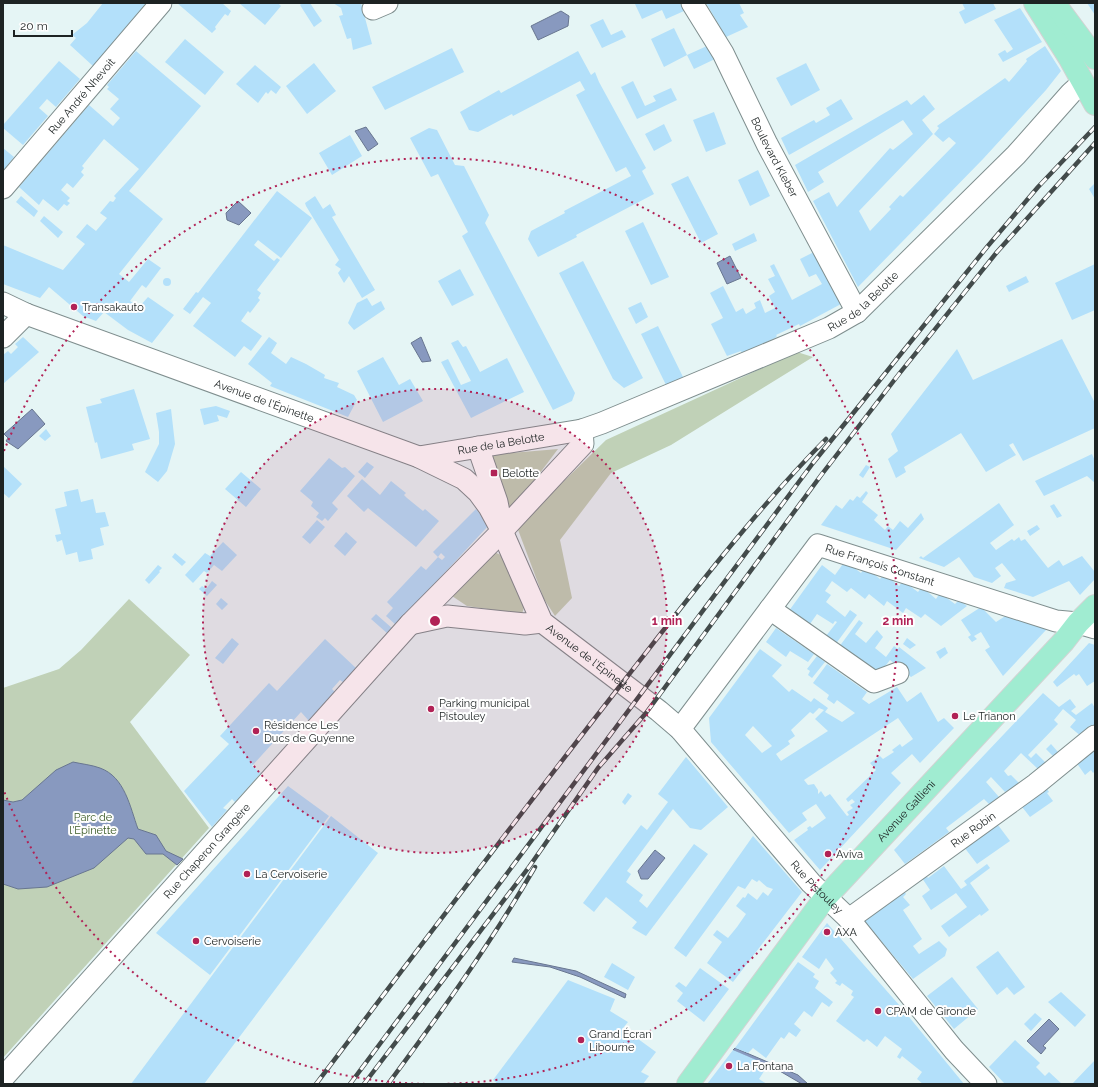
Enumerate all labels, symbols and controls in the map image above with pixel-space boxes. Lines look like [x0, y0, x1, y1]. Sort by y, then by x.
scale bar [14, 12, 72, 38]
text: 20 m [20, 19, 48, 33]
street label: Rue André Nhevoit [46, 55, 118, 137]
street label: Boulevard Kleber [748, 115, 801, 200]
street label: Rue de la Belotte [825, 268, 901, 334]
place label: Transakauto [82, 301, 144, 314]
marker: Transakauto [69, 302, 79, 312]
street label: Avenue de l'Épinette [213, 377, 316, 425]
street label: Rue de la Belotte [456, 430, 546, 457]
place label: Belotte [502, 467, 540, 480]
marker: Belotte [489, 468, 499, 478]
street label: Rue François Constant [824, 541, 936, 588]
centre of rings [428, 614, 442, 628]
text: 1 min [652, 614, 682, 628]
text: 2 min [882, 614, 914, 628]
street label: Avenue de l'Épinette [544, 621, 636, 696]
place label: Parking municipal Pistouley [439, 697, 530, 723]
marker: Parking municipal Pistouley [426, 704, 436, 714]
place label: Le Trianon [963, 710, 1016, 723]
marker: Le Trianon [950, 711, 960, 721]
place label: Résidence Les Ducs de Guyenne [264, 719, 355, 745]
marker: Résidence Les Ducs de Guyenne [251, 726, 261, 736]
street label: Avenue Gallieni [874, 777, 938, 844]
street label: Rue Chaperon Grangère [161, 800, 253, 901]
street label: Rue Robin [948, 809, 998, 850]
park label: Parc de l'Épinette [69, 811, 117, 837]
place label: Aviva [836, 848, 863, 861]
marker: Aviva [823, 849, 833, 859]
street label: Rue Pistouley [788, 858, 846, 916]
place label: La Cervoiserie [255, 868, 328, 881]
marker: La Cervoiserie [242, 869, 252, 879]
place label: AXA [835, 926, 857, 939]
marker: AXA [822, 927, 832, 937]
place label: Cervoiserie [204, 935, 262, 948]
marker: Cervoiserie [191, 936, 201, 946]
place label: CPAM de Gironde [886, 1005, 977, 1018]
marker: CPAM de Gironde [873, 1006, 883, 1016]
place label: Grand Écran Libourne [589, 1027, 652, 1054]
marker: Grand Écran Libourne [576, 1035, 586, 1045]
place label: La Fontana [737, 1060, 793, 1073]
marker: La Fontana [724, 1061, 734, 1071]

